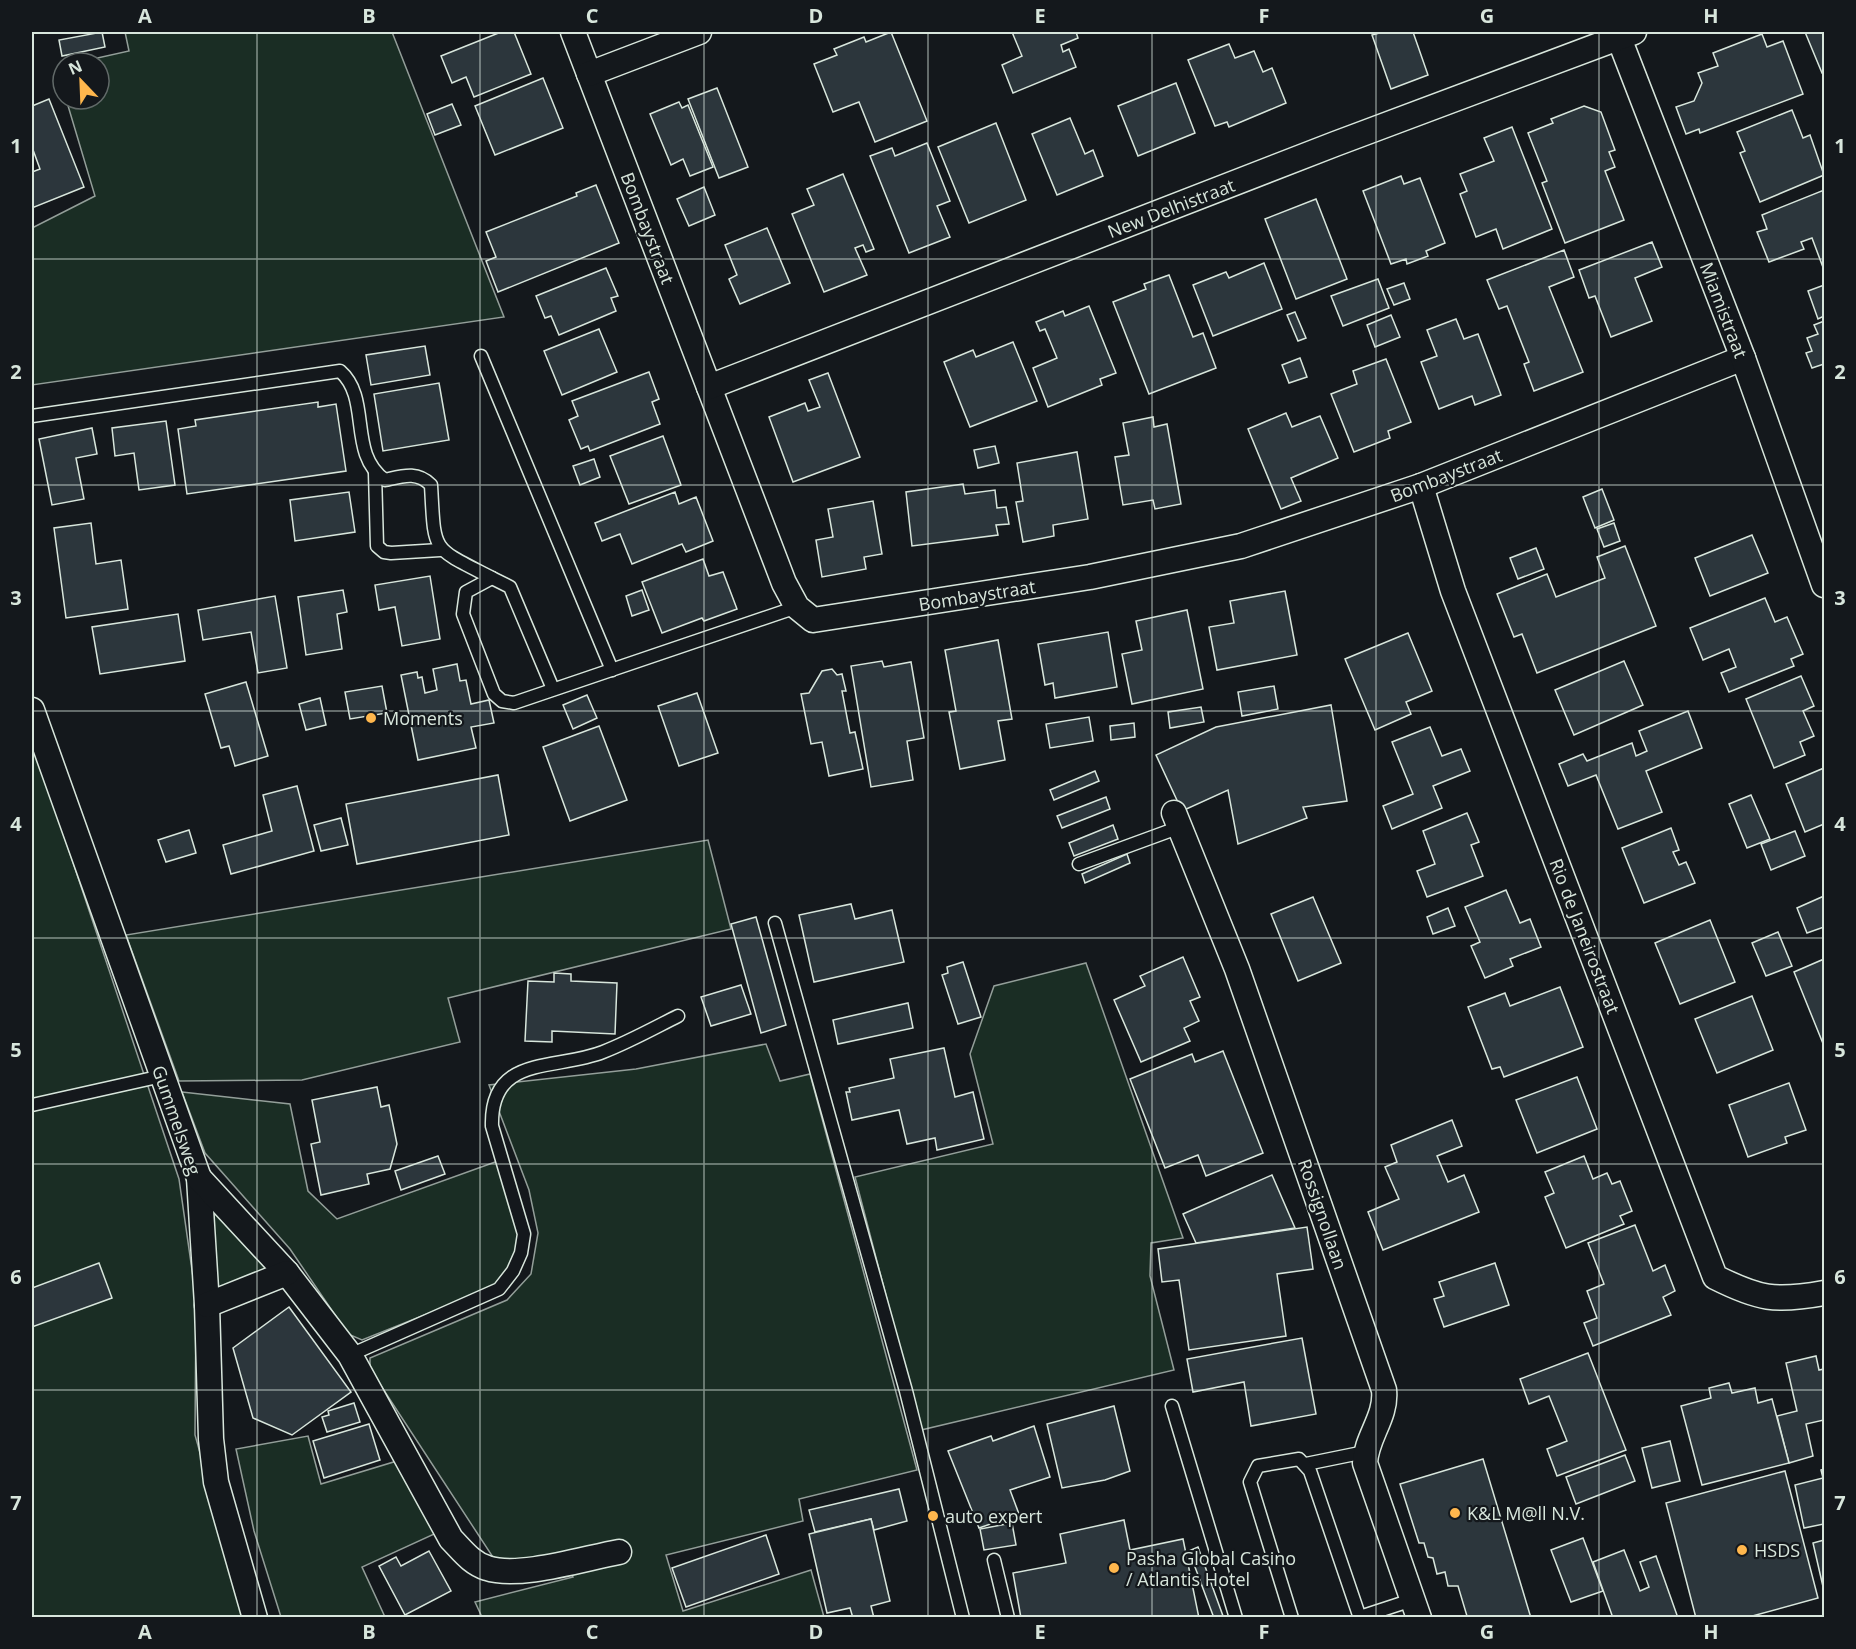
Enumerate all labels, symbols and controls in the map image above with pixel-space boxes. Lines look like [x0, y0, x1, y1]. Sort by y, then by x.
text: A [138, 2, 152, 29]
text: B [362, 2, 376, 29]
text: C [586, 2, 599, 29]
text: D [809, 2, 823, 29]
text: E [1034, 2, 1046, 29]
text: F [1259, 2, 1269, 29]
text: G [1480, 2, 1494, 29]
text: H [1703, 2, 1719, 29]
north arrow [51, 51, 111, 111]
text: N [65, 55, 85, 80]
text: 1 [10, 132, 22, 159]
text: 1 [1834, 132, 1846, 159]
street label: Bombaystraat [616, 169, 680, 287]
street label: New Delhistraat [1104, 173, 1238, 243]
street label: Miamistraat [1695, 259, 1753, 361]
text: 2 [10, 358, 22, 385]
text: 2 [1834, 358, 1846, 385]
street label: Bombaystraat [1387, 443, 1505, 507]
street label: Bombaystraat [917, 574, 1037, 616]
text: 3 [10, 584, 22, 611]
text: 3 [1834, 584, 1846, 611]
place label: Moments [383, 706, 463, 730]
marker: Moments [364, 711, 378, 725]
text: 4 [10, 810, 22, 837]
text: 4 [1834, 810, 1846, 837]
street label: Rio de Janeirostraat [1544, 855, 1626, 1017]
text: 5 [10, 1036, 22, 1063]
text: 5 [1834, 1036, 1846, 1063]
street label: Gummelsweg [147, 1062, 207, 1178]
street label: Rossignollaan [1293, 1156, 1353, 1272]
text: 6 [10, 1263, 22, 1290]
text: 6 [1834, 1263, 1846, 1290]
text: 7 [10, 1489, 22, 1516]
text: 7 [1834, 1489, 1846, 1516]
place label: K&L M@ll N.V. [1467, 1501, 1585, 1525]
place label: auto expert [945, 1504, 1042, 1528]
marker: K&L M@ll N.V. [1448, 1506, 1462, 1520]
marker: auto expert [926, 1509, 940, 1523]
place label: HSDS [1754, 1538, 1800, 1562]
marker: HSDS [1735, 1543, 1749, 1557]
place label: Pasha Global Casino / Atlantis Hotel [1126, 1546, 1296, 1591]
marker: Pasha Global Casino / Atlantis Hotel [1107, 1561, 1121, 1575]
text: A [138, 1618, 152, 1645]
text: B [362, 1618, 376, 1645]
text: C [586, 1618, 599, 1645]
text: D [809, 1618, 823, 1645]
text: E [1034, 1618, 1046, 1645]
text: F [1259, 1618, 1269, 1645]
text: G [1480, 1618, 1494, 1645]
text: H [1703, 1618, 1719, 1645]

